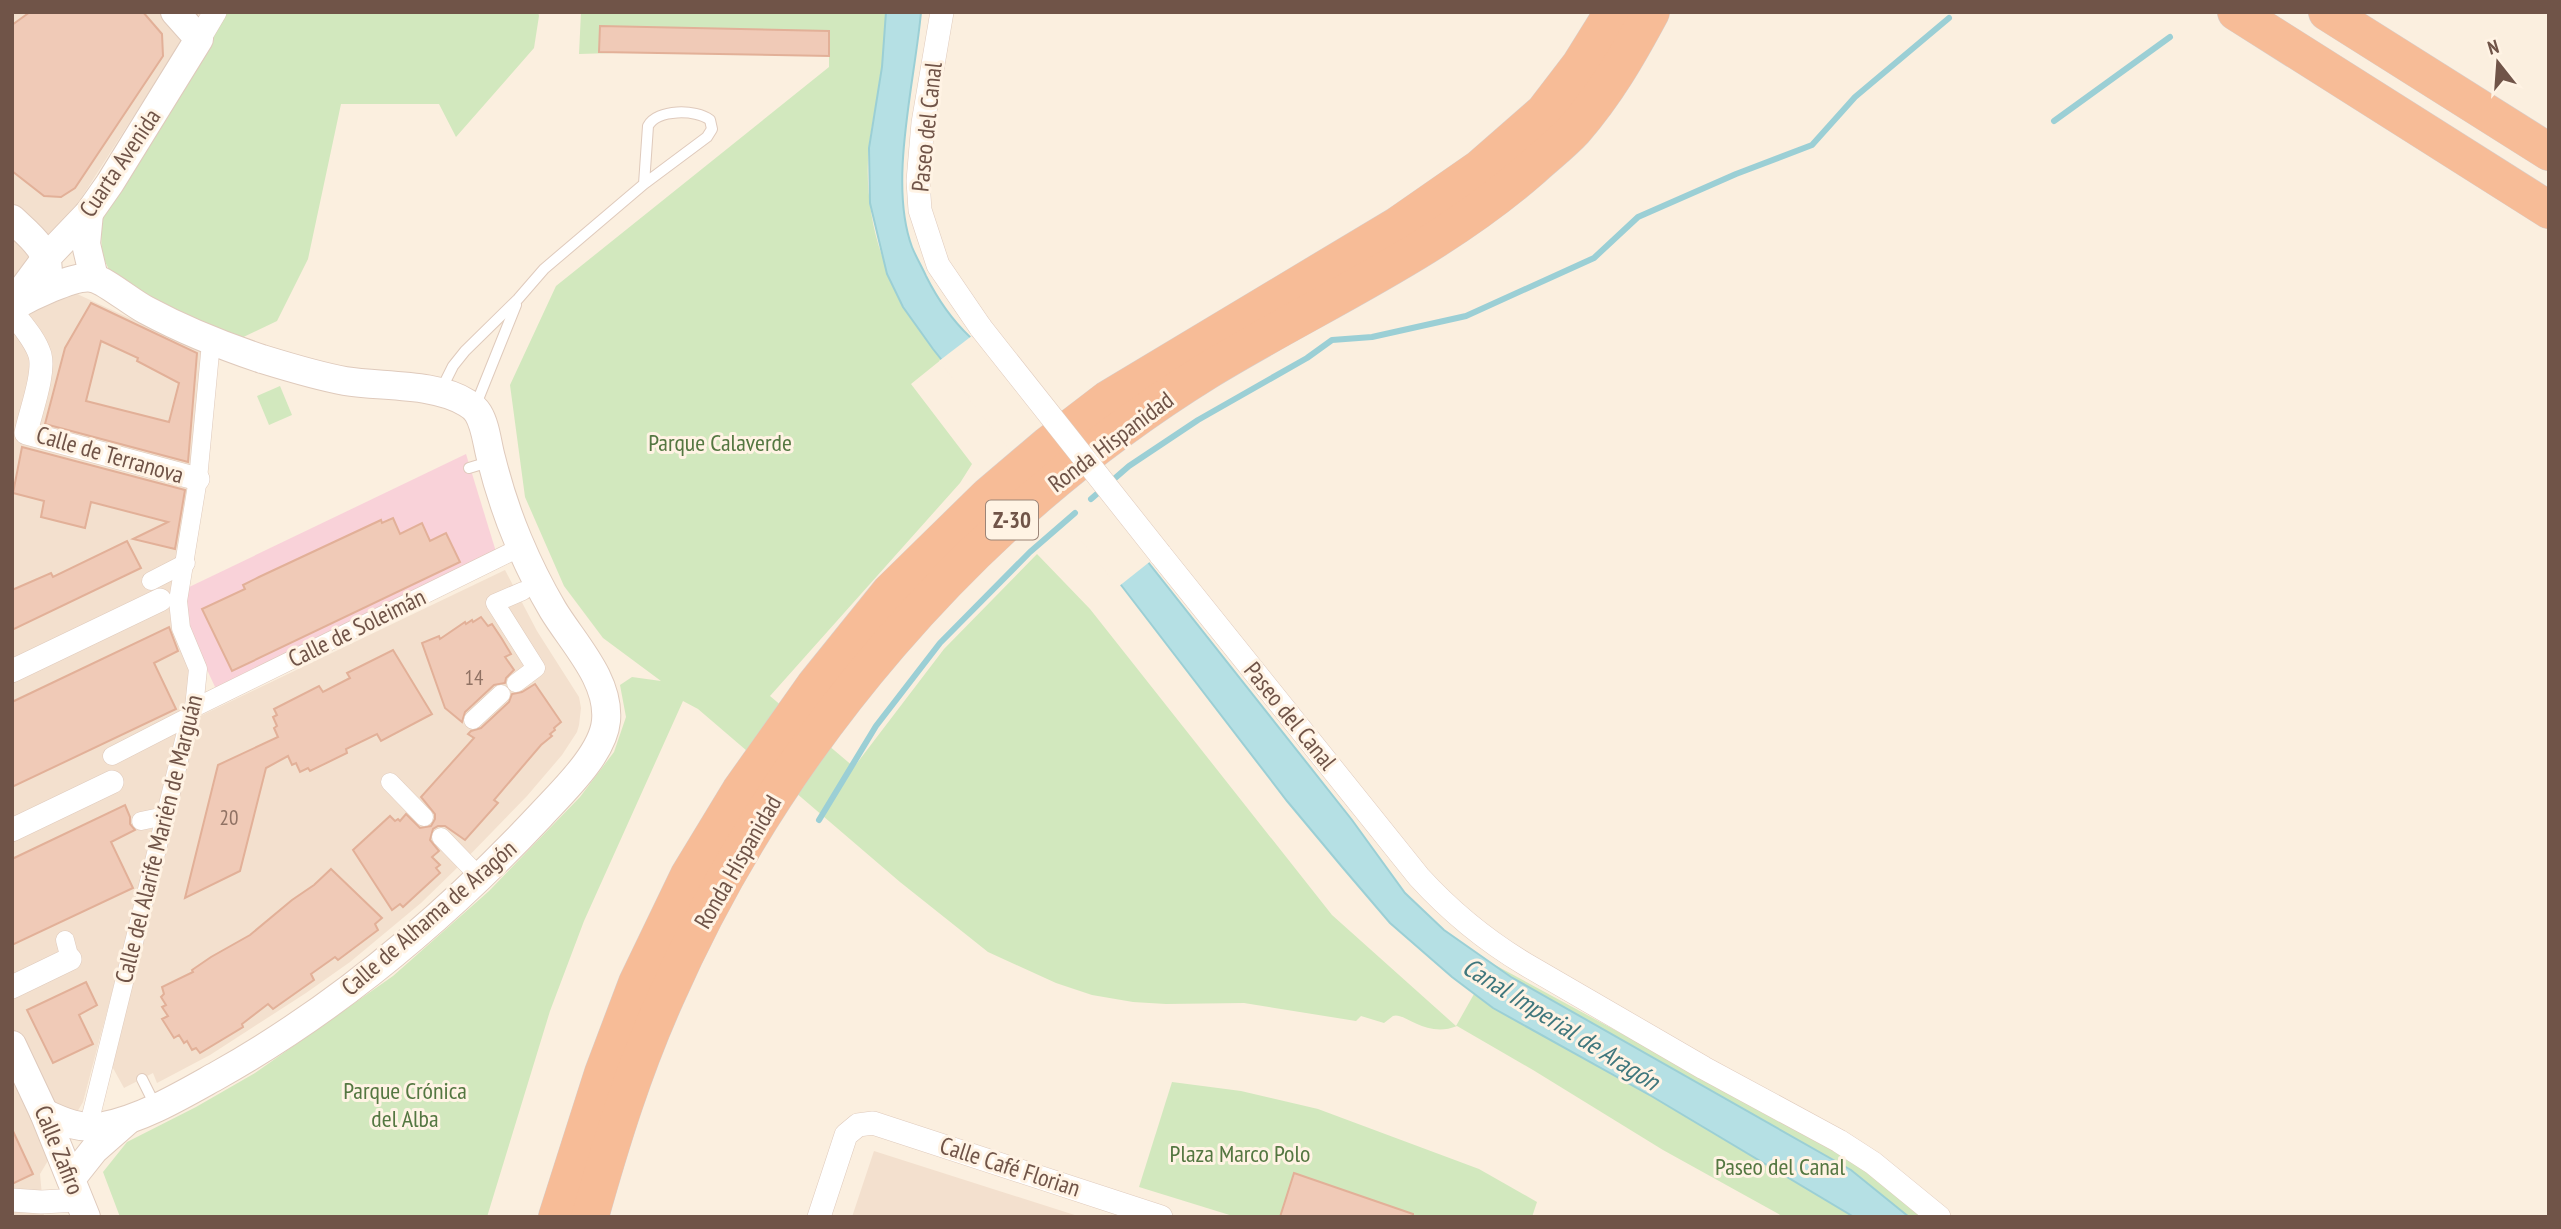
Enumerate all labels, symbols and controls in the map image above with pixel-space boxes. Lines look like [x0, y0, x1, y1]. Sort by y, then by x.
north arrow [2463, 28, 2533, 98]
text: N [2485, 34, 2501, 60]
street label: Paseo del Canal [904, 60, 949, 193]
street label: Cuarta Avenida [72, 103, 167, 223]
street label: Ronda Hispanidad [1042, 384, 1179, 499]
street label: Calle de Terranova [33, 419, 187, 490]
park label: Parque Calaverde [648, 427, 792, 458]
road number: Z-30 [986, 500, 1038, 540]
street label: Calle de Soleimán [283, 581, 431, 674]
street label: Paseo del Canal [1237, 655, 1344, 776]
house number: 14 [465, 664, 484, 691]
street label: Calle del Alarife Marién de Marguán [108, 691, 209, 986]
street label: Ronda Hispanidad [687, 790, 788, 934]
house number: 20 [220, 804, 238, 831]
street label: Calle de Alhama de Aragón [335, 833, 523, 1002]
water label: Canal Imperial de Aragón [1457, 950, 1667, 1098]
park label: Parque Crónica del Alba [343, 1075, 467, 1134]
street label: Calle Zafiro [28, 1101, 91, 1199]
street label: Calle Café Florian [936, 1129, 1084, 1204]
park label: Plaza Marco Polo [1170, 1138, 1310, 1169]
park label: Paseo del Canal [1715, 1151, 1845, 1182]

